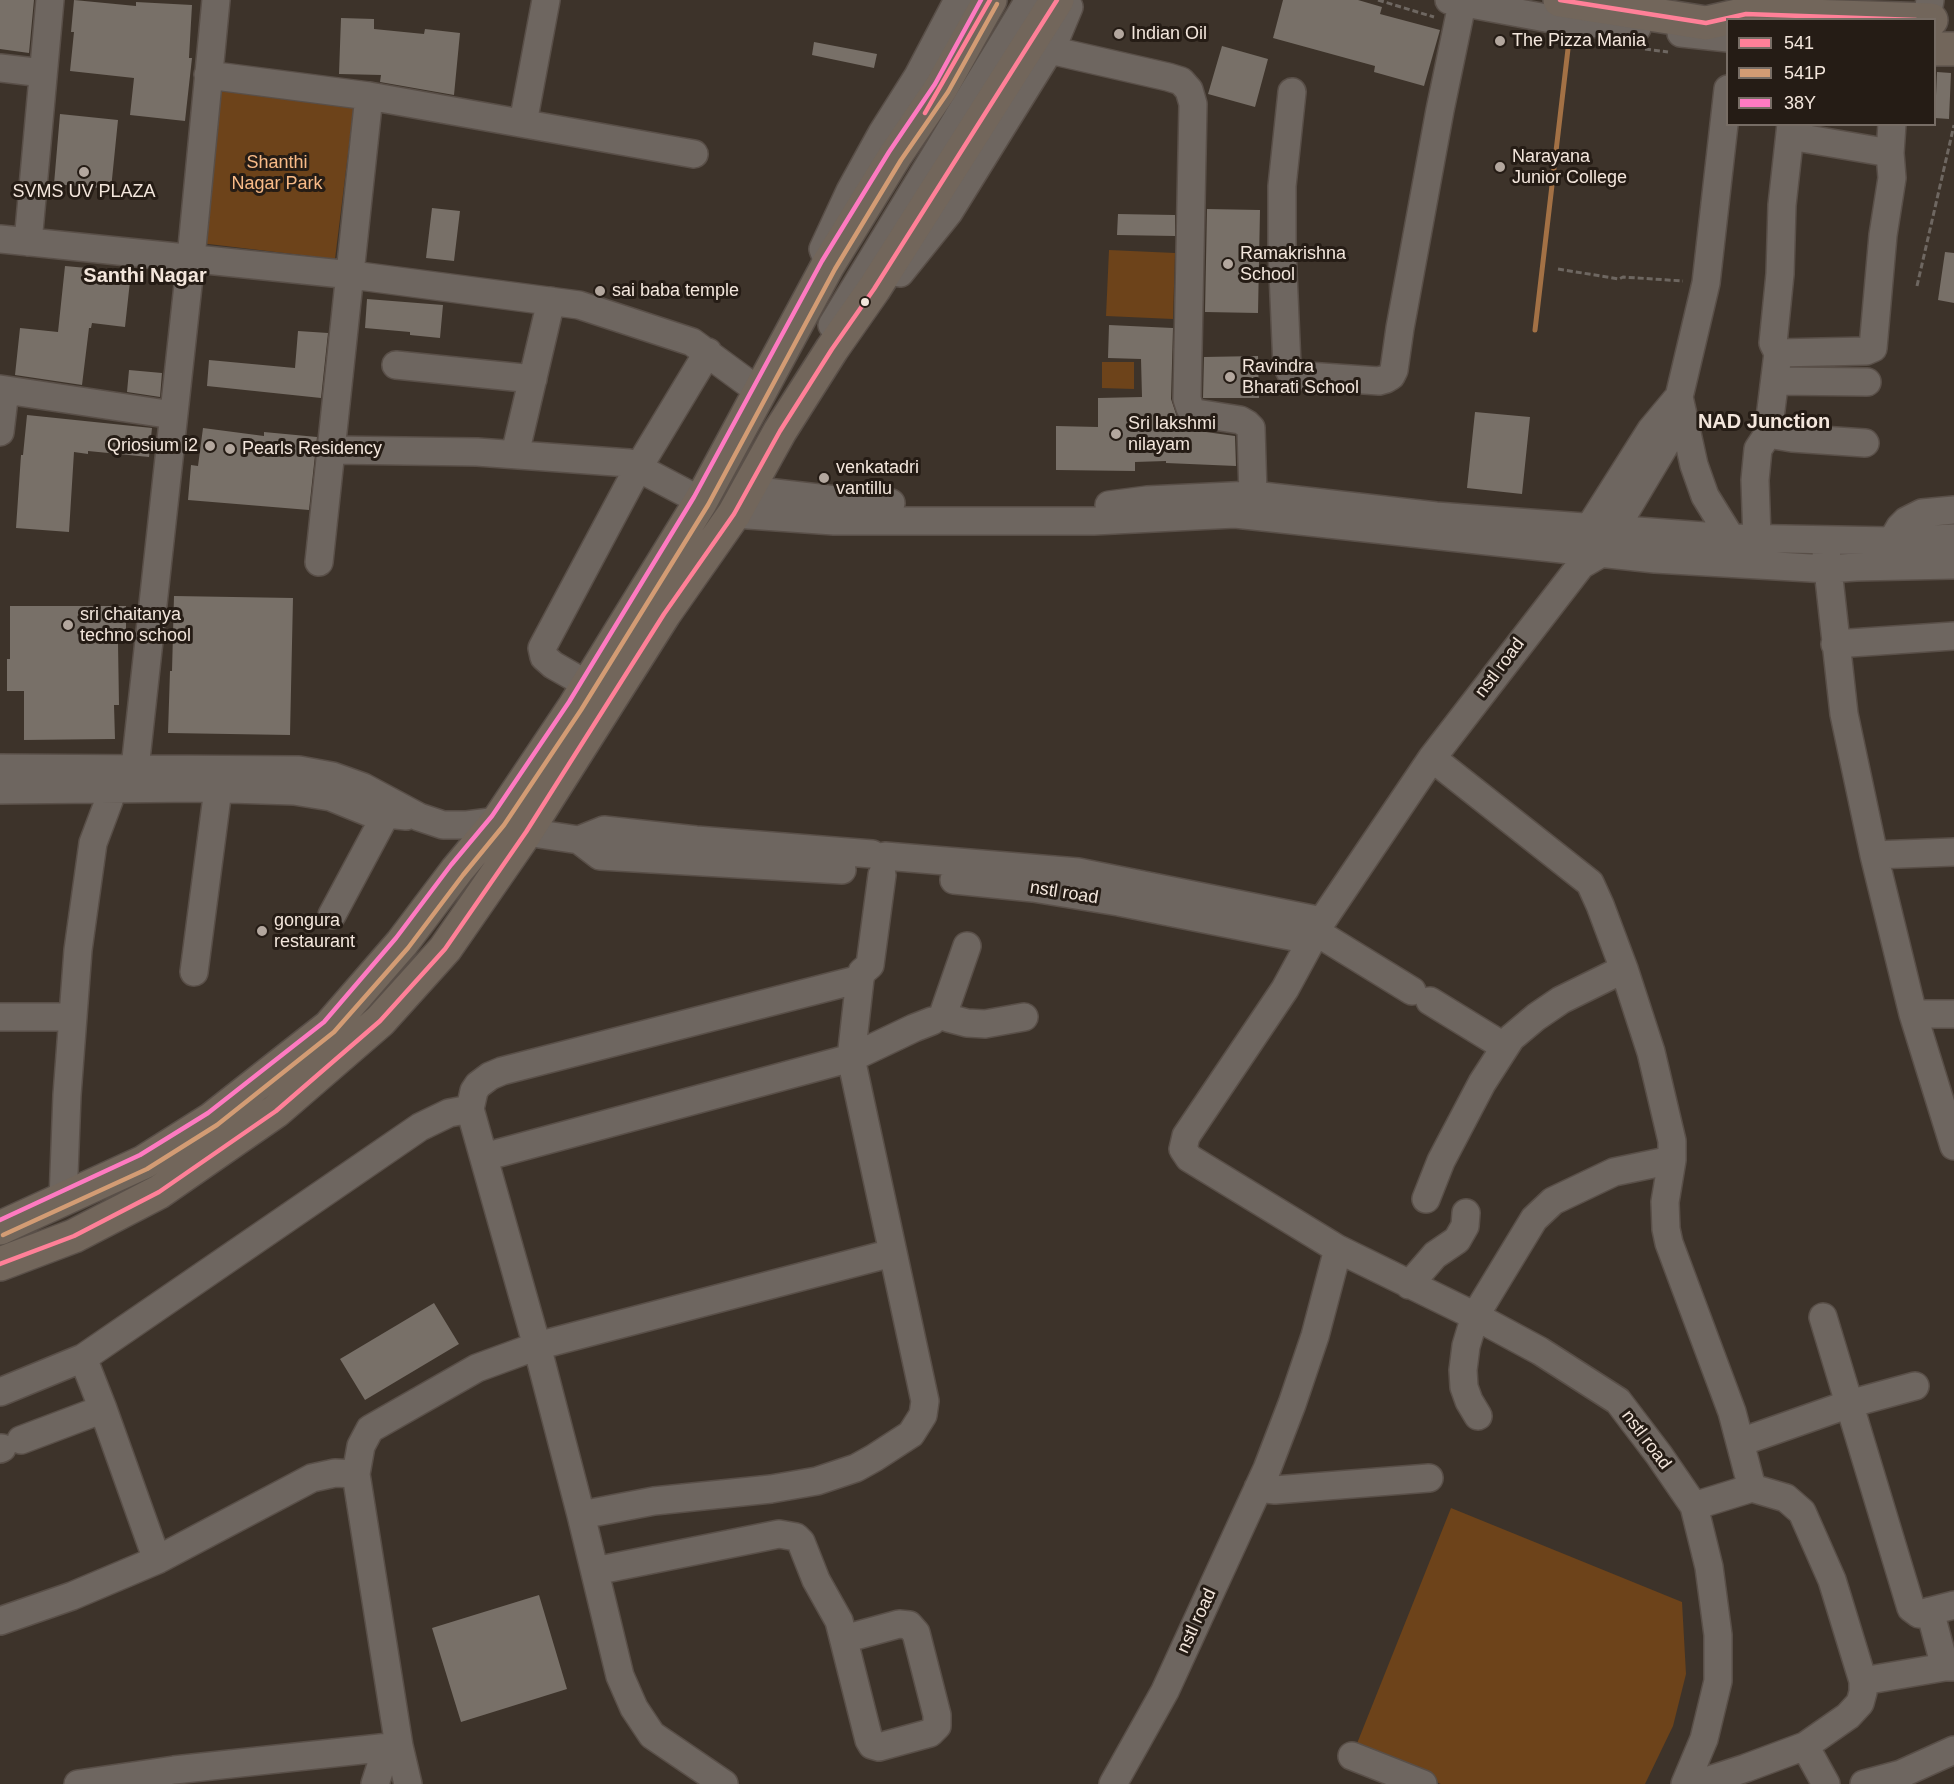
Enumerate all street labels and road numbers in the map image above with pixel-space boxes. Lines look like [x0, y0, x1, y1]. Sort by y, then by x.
street label: nstl road [1471, 634, 1529, 702]
street label: nstl road [1028, 877, 1100, 909]
street label: nstl road [1617, 1406, 1675, 1474]
street label: nstl road [1173, 1585, 1221, 1657]

